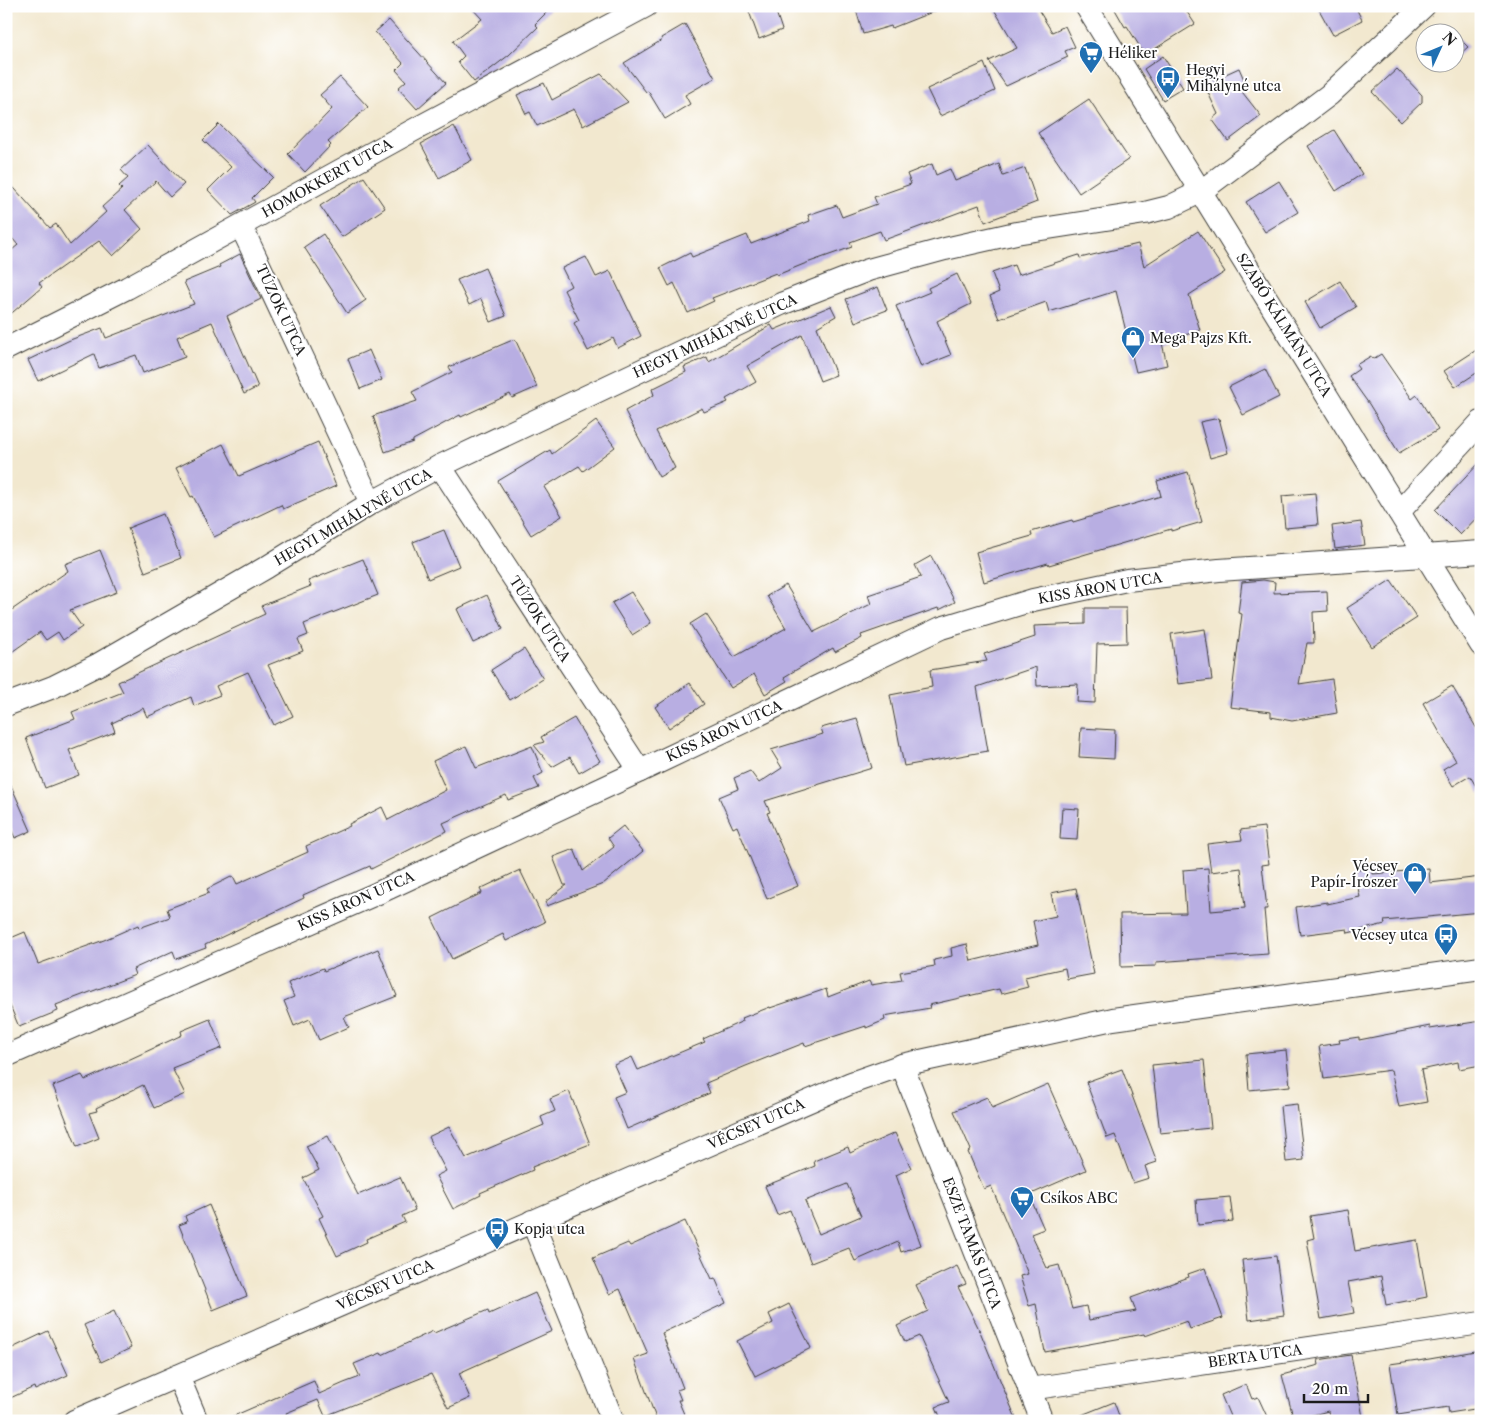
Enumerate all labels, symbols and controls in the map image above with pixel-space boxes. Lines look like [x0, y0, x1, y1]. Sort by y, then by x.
north arrow [1414, 22, 1464, 72]
text: N [1439, 28, 1460, 50]
supermarket icon: Héliker [1078, 40, 1104, 74]
place label: Héliker [1108, 44, 1157, 62]
place label: Hegyi Mihályné utca [1186, 61, 1282, 95]
bus stop icon: Hegyi Mihályné utca [1155, 65, 1181, 99]
street label: HOMOKKERT UTCA [259, 134, 396, 221]
street label: SZABÓ KÁLMÁN UTCA [1232, 249, 1337, 401]
street label: TÚZOK UTCA [252, 261, 311, 359]
street label: HEGYI MIHÁLYNÉ UTCA [630, 290, 800, 382]
shop icon: Mega Pajzs Kft. [1120, 325, 1146, 359]
place label: Mega Pajzs Kft. [1150, 329, 1252, 347]
street label: HEGYI MIHÁLYNÉ UTCA [271, 464, 435, 569]
street label: KISS ÁRON UTCA [1036, 568, 1164, 608]
street label: TÚZOK UTCA [505, 572, 576, 666]
street label: KISS ÁRON UTCA [663, 696, 785, 766]
place label: Vécsey Papír-Írószer [1310, 857, 1398, 891]
shop icon: Vécsey Papír-Írószer [1402, 861, 1428, 895]
street label: KISS ÁRON UTCA [295, 867, 418, 935]
bus stop icon: Vécsey utca [1433, 922, 1459, 956]
place label: Vécsey utca [1350, 926, 1429, 944]
street label: VÉCSEY UTCA [704, 1094, 808, 1154]
street label: ESZE TAMÁS UTCA [939, 1175, 1006, 1312]
supermarket icon: Csíkos ABC [1009, 1185, 1035, 1219]
place label: Csíkos ABC [1040, 1189, 1118, 1207]
bus stop icon: Kopja utca [484, 1216, 510, 1250]
place label: Kopja utca [514, 1220, 585, 1238]
street label: VÉCSEY UTCA [333, 1255, 437, 1315]
street label: BERTA UTCA [1207, 1340, 1304, 1372]
scale bar [1304, 1372, 1368, 1404]
text: 20 m [1312, 1379, 1348, 1398]

